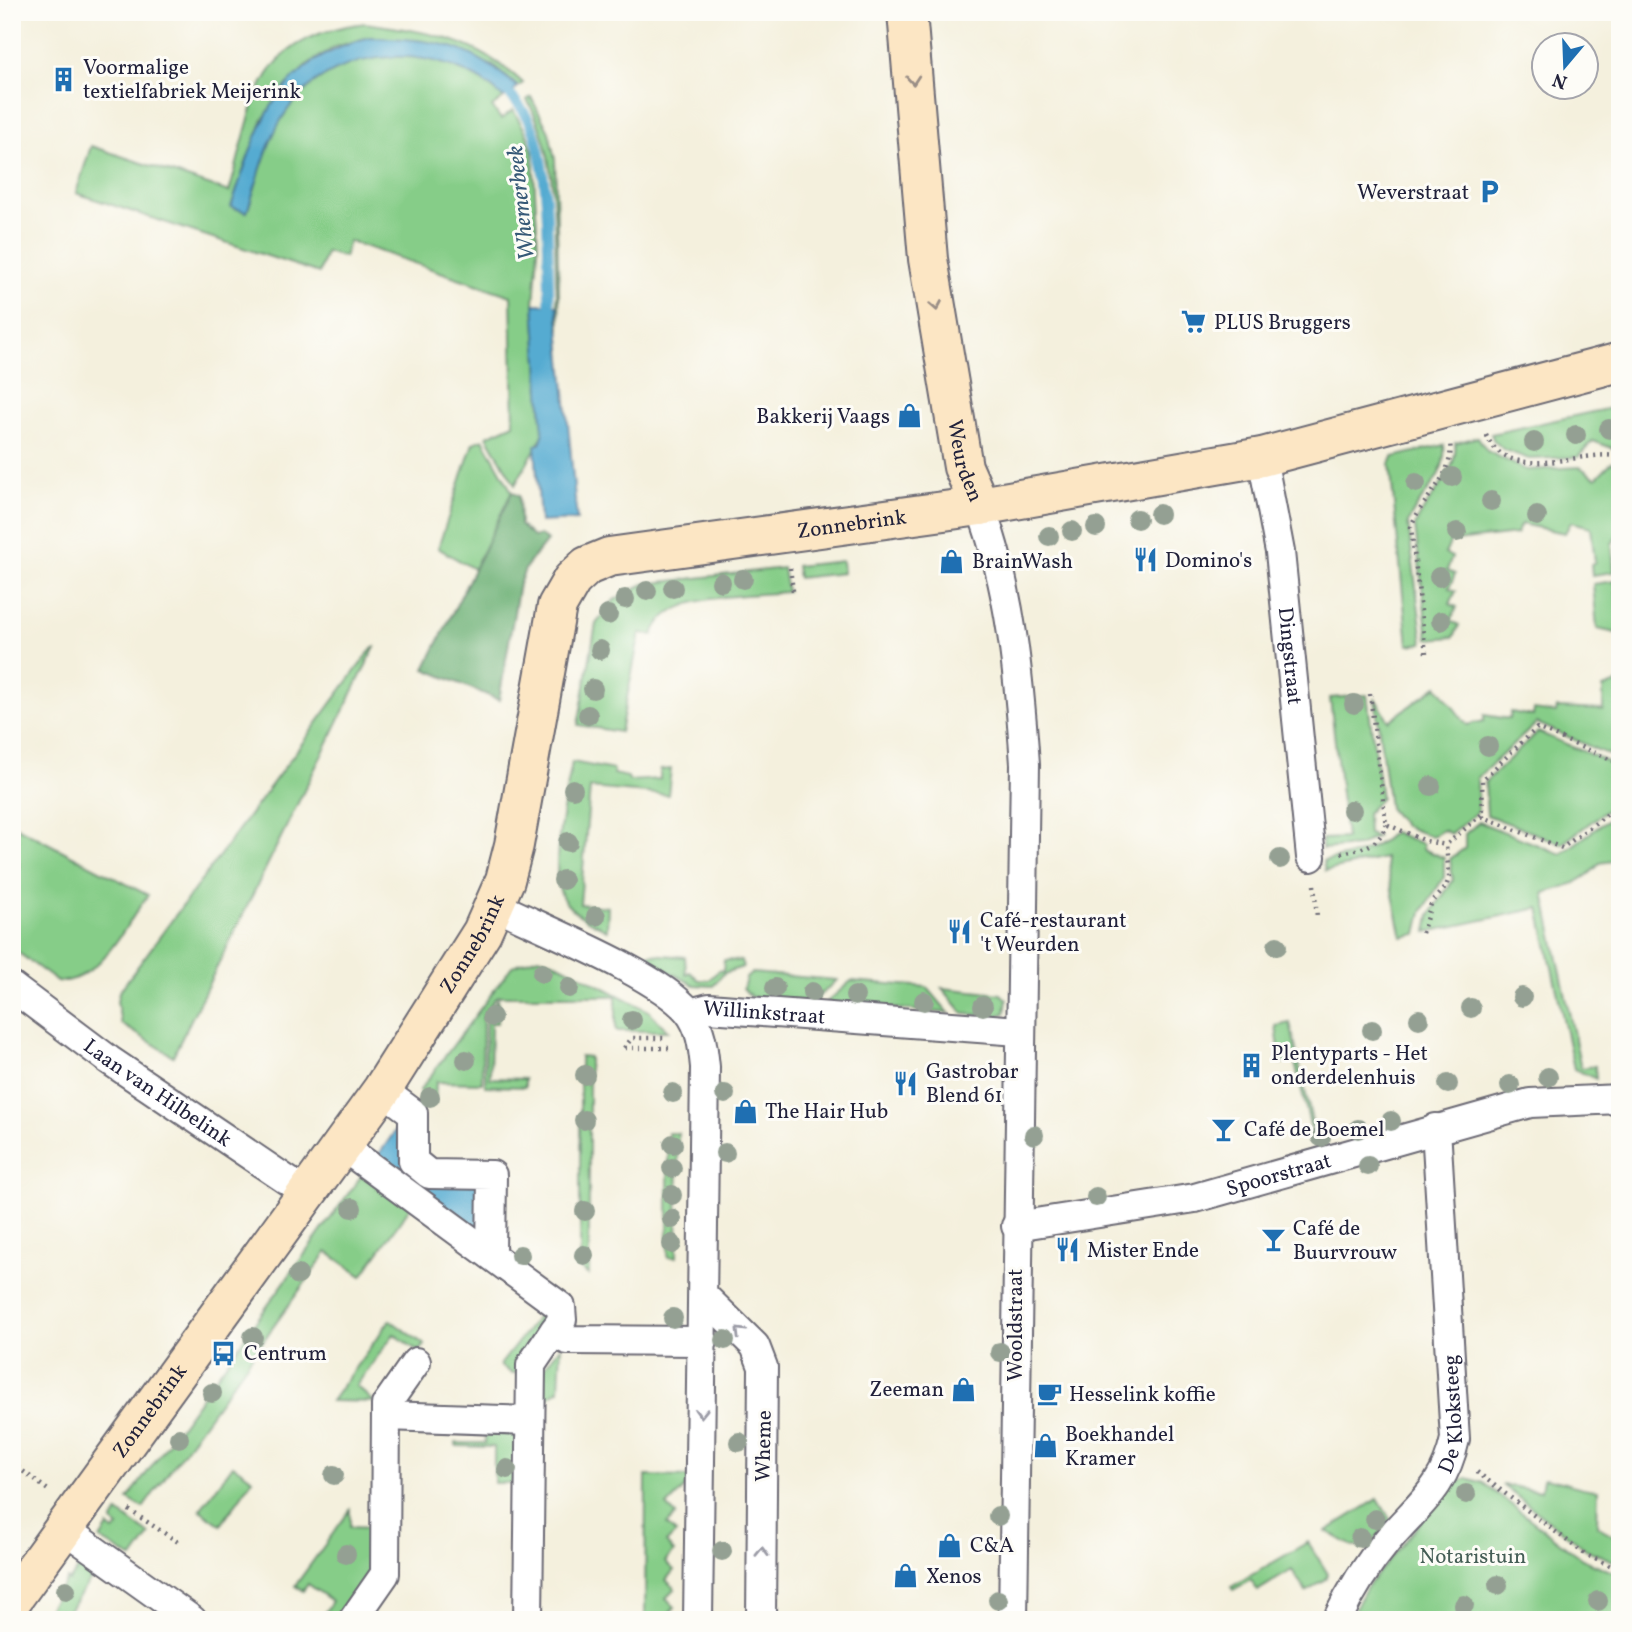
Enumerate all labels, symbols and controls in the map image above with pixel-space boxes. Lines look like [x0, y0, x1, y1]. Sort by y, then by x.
north arrow [1530, 32, 1600, 102]
place label: Voormalige textielfabriek Meijerink [83, 54, 302, 107]
building icon: Voormalige textielfabriek Meijerink [49, 65, 77, 93]
text: N [1549, 66, 1571, 95]
one-way arrow [905, 75, 920, 86]
water label: Whemerbeek [500, 143, 544, 262]
parking icon: Weverstraat [1475, 178, 1503, 206]
place label: Weverstraat [1357, 179, 1469, 208]
one-way arrow [928, 301, 943, 312]
supermarket icon: PLUS Bruggers [1180, 308, 1208, 336]
place label: PLUS Bruggers [1214, 309, 1351, 338]
shop icon: Bakkerij Vaags [896, 402, 924, 430]
place label: Bakkerij Vaags [756, 403, 890, 432]
street label: Weurden [939, 417, 989, 507]
street label: Zonnebrink [795, 503, 909, 547]
restaurant icon: Domino's [1131, 546, 1159, 574]
shop icon: BrainWash [938, 547, 966, 575]
place label: Domino's [1165, 547, 1252, 576]
place label: BrainWash [972, 548, 1073, 577]
street label: Dingstraat [1270, 606, 1308, 706]
street label: Zonnebrink [434, 890, 513, 1000]
place label: Café-restaurant 't Weurden [980, 907, 1127, 960]
restaurant icon: Café-restaurant 't Weurden [946, 918, 974, 946]
street label: Willinkstraat [702, 995, 826, 1033]
street label: Laan van Hilbelink [77, 1033, 237, 1155]
place label: Plentyparts - Het onderdelenhuis [1271, 1040, 1428, 1093]
building icon: Plentyparts - Het onderdelenhuis [1237, 1051, 1265, 1079]
place label: Gastrobar Blend 61 [926, 1058, 1019, 1111]
restaurant icon: Gastrobar Blend 61 [892, 1069, 920, 1097]
shop icon: The Hair Hub [731, 1097, 759, 1125]
place label: The Hair Hub [765, 1098, 888, 1127]
bar icon: Café de Boemel [1210, 1115, 1238, 1143]
place label: Café de Boemel [1244, 1116, 1385, 1145]
street label: Spoorstraat [1223, 1147, 1335, 1204]
place label: Café de Buurvrouw [1293, 1215, 1397, 1268]
bar icon: Café de Buurvrouw [1259, 1226, 1287, 1254]
restaurant icon: Mister Ende [1053, 1236, 1081, 1264]
place label: Mister Ende [1087, 1237, 1199, 1266]
street label: Wooldstraat [1002, 1269, 1031, 1381]
one-way arrow [736, 1327, 749, 1340]
bus stop icon: Centrum [210, 1339, 238, 1367]
place label: Centrum [244, 1340, 327, 1369]
street label: De Kloksteeg [1432, 1354, 1471, 1479]
street label: Zonnebrink [107, 1358, 195, 1465]
shop icon: Zeeman [950, 1375, 978, 1403]
place label: Zeeman [869, 1376, 944, 1405]
cafe icon: Hesselink koffie [1035, 1380, 1063, 1408]
place label: Hesselink koffie [1069, 1381, 1216, 1410]
one-way arrow [694, 1408, 709, 1419]
street label: Wheme [749, 1410, 780, 1482]
place label: Boekhandel Kramer [1065, 1421, 1174, 1474]
shop icon: Boekhandel Kramer [1031, 1432, 1059, 1460]
shop icon: C&A [936, 1531, 964, 1559]
place label: C&A [970, 1532, 1014, 1561]
park label: Notaristuin [1420, 1543, 1526, 1572]
one-way arrow [754, 1546, 769, 1557]
shop icon: Xenos [892, 1562, 920, 1590]
place label: Xenos [926, 1563, 982, 1592]

